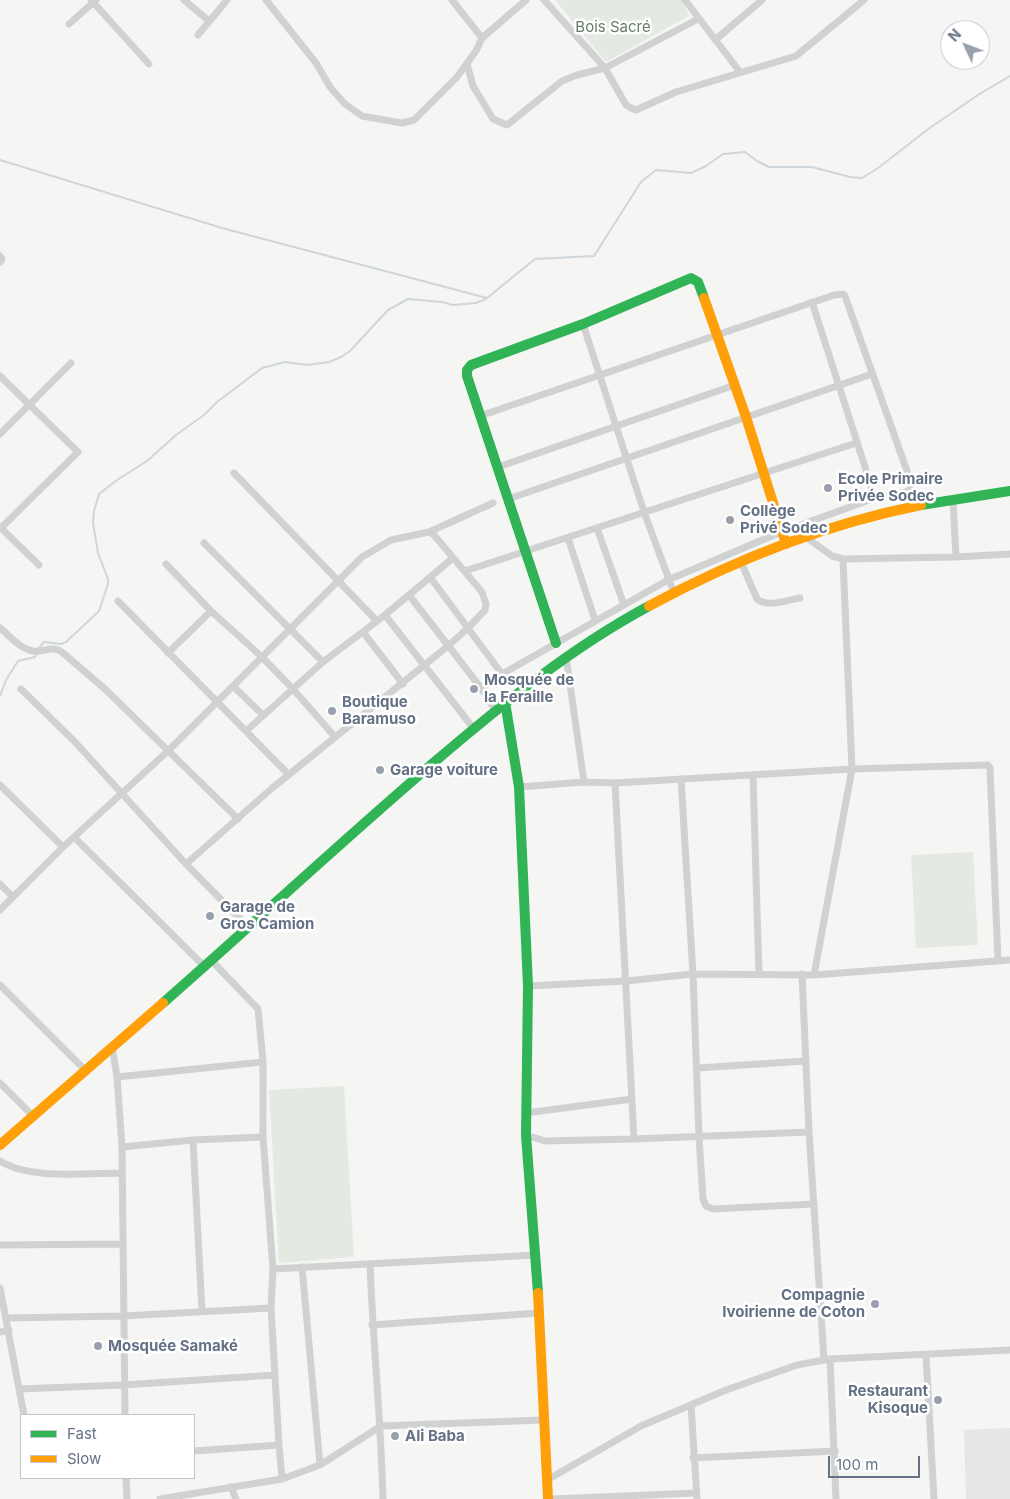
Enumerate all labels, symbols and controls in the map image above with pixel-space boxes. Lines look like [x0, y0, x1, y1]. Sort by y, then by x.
park label: Bois Sacré [575, 18, 651, 36]
north arrow [940, 20, 990, 70]
text: N [945, 25, 964, 45]
place label: Ecole Primaire Privée Sodec [838, 470, 943, 505]
marker: Ecole Primaire Privée Sodec [822, 482, 834, 494]
place label: Collège Privé Sodec [740, 502, 827, 537]
marker: Collège Privé Sodec [724, 514, 736, 526]
place label: Mosquée de la Feraille [484, 671, 574, 706]
marker: Mosquée de la Feraille [468, 683, 480, 695]
place label: Boutique Baramuso [342, 693, 416, 728]
marker: Boutique Baramuso [326, 705, 338, 717]
place label: Garage voiture [390, 761, 498, 779]
marker: Garage voiture [374, 764, 386, 776]
place label: Garage de Gros Camion [220, 898, 314, 933]
marker: Garage de Gros Camion [204, 910, 216, 922]
place label: Compagnie Ivoirienne de Coton [722, 1286, 865, 1321]
marker: Compagnie Ivoirienne de Coton [869, 1298, 881, 1310]
place label: Mosquée Samaké [108, 1337, 238, 1355]
marker: Mosquée Samaké [92, 1340, 104, 1352]
place label: Restaurant Kisoque [848, 1382, 928, 1417]
marker: Restaurant Kisoque [932, 1394, 944, 1406]
legend [20, 1414, 195, 1479]
text: Fast [67, 1424, 97, 1443]
place label: Ali Baba [405, 1427, 465, 1445]
marker: Ali Baba [389, 1430, 401, 1442]
scale bar [830, 1446, 922, 1478]
text: Slow [67, 1449, 101, 1468]
text: 100 m [836, 1455, 878, 1474]

